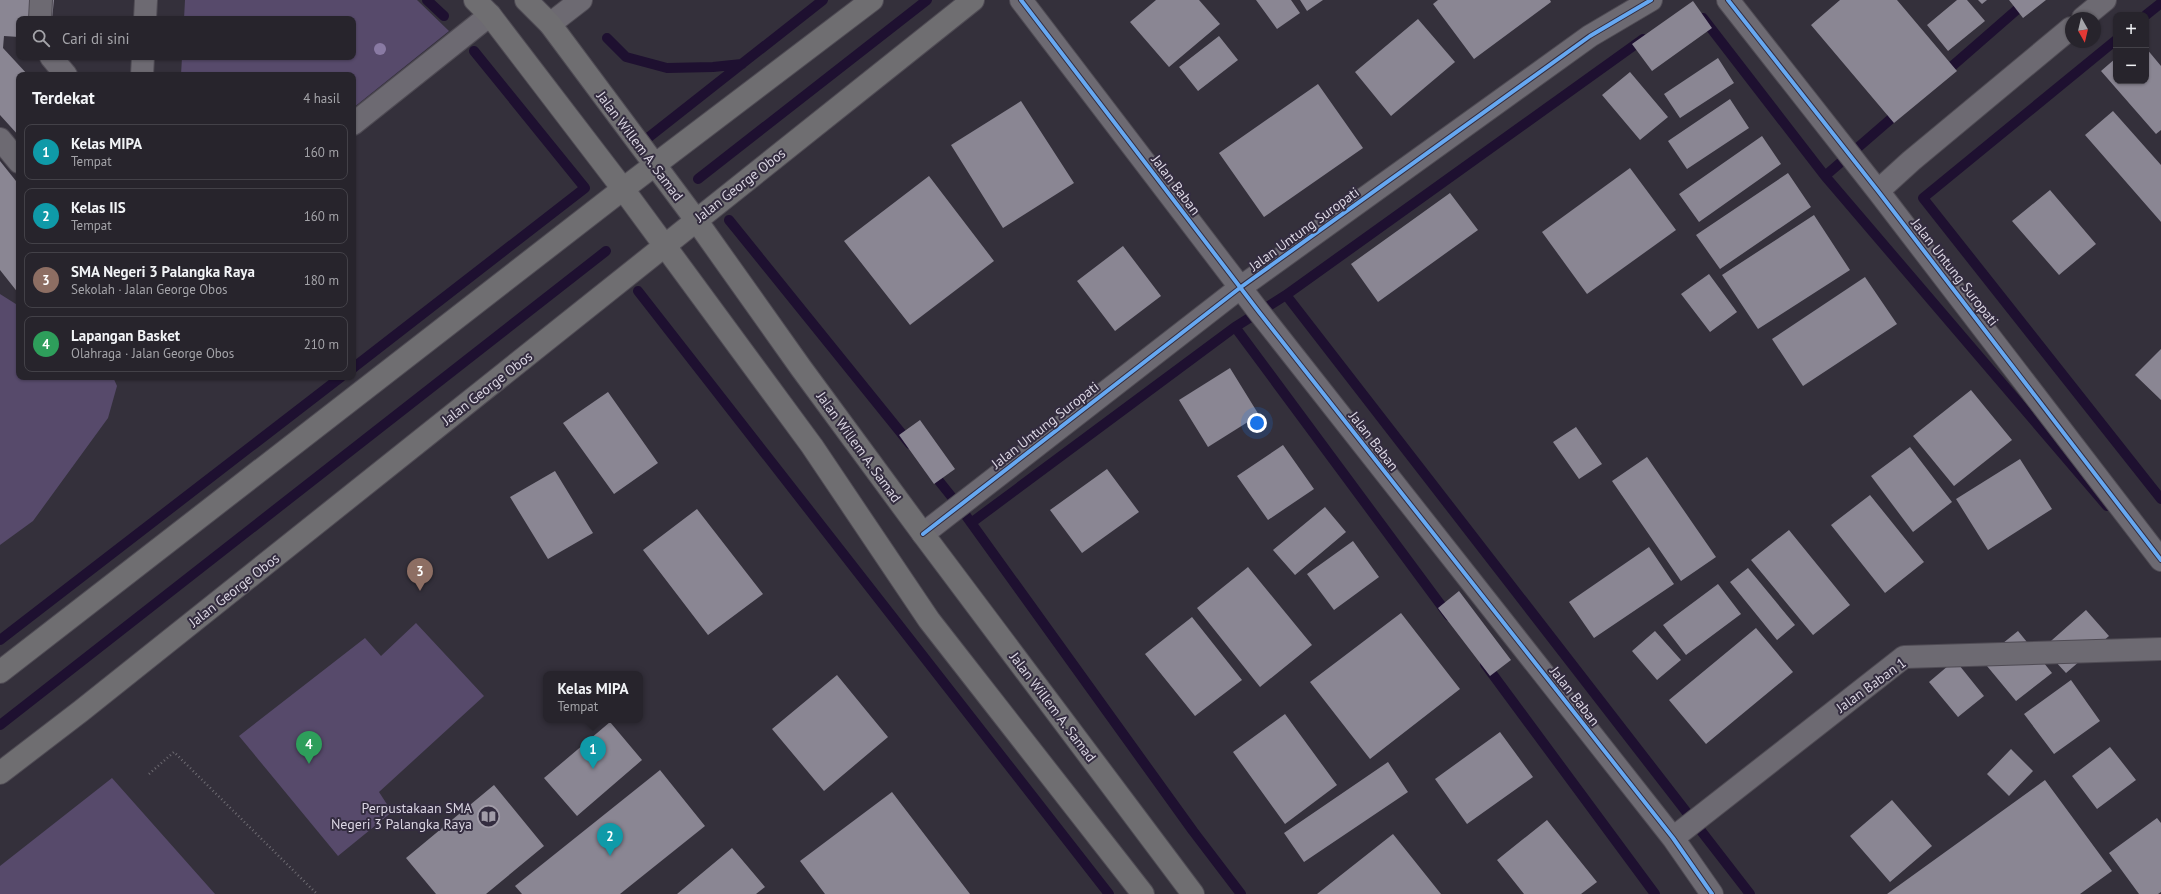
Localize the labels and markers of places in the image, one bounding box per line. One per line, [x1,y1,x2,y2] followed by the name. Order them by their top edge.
[407,558,433,591] pin: 3
[296,731,322,764] pin: 4
[580,736,606,769] pin: 1
[331,799,473,833] place label: Perpustakaan SMA Negeri 3 Palangka Raya
[475,803,501,829] library icon: Perpustakaan SMA Negeri 3 Palangka Raya
[597,823,623,856] pin: 2

